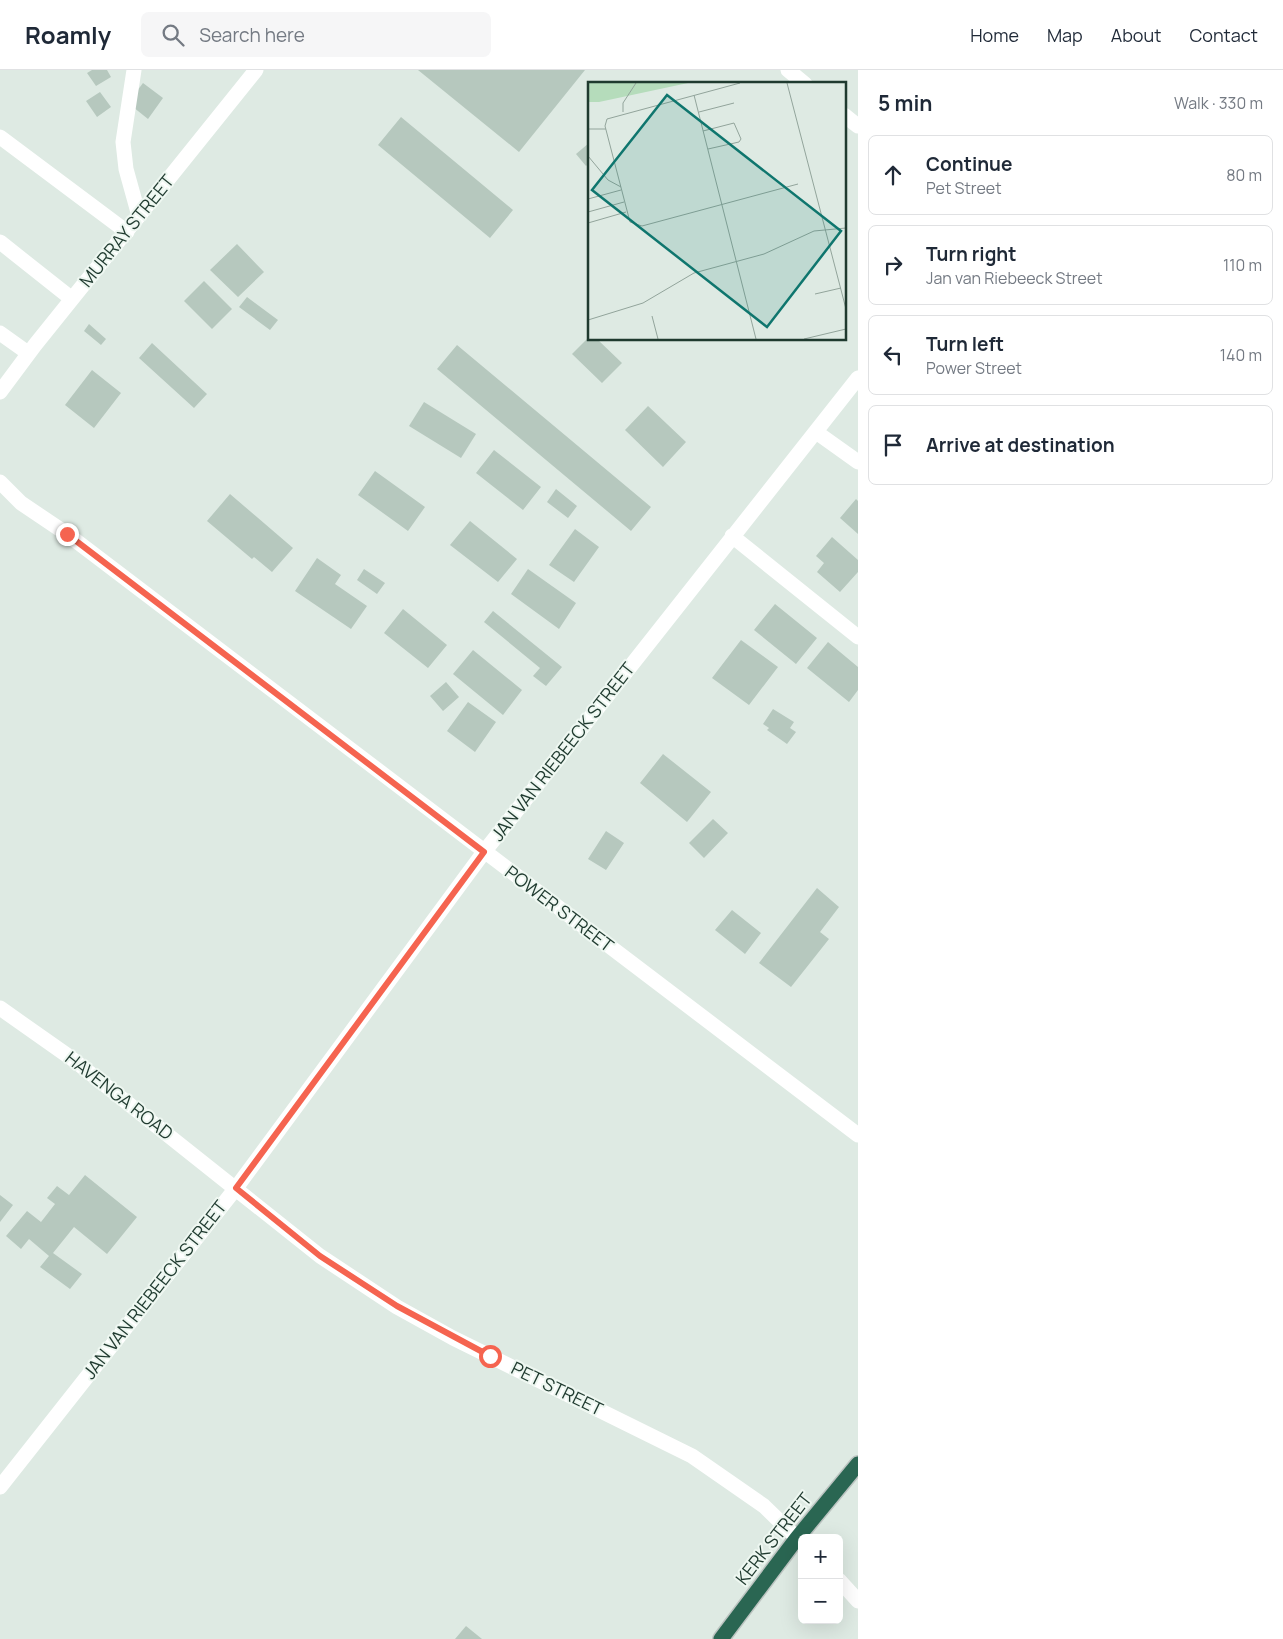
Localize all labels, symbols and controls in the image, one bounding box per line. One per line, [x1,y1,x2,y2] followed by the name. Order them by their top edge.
[141,12,491,57] search box
[25,18,111,51] text: Roamly
[159,21,187,49] icon: search
[199,22,305,48] text: Search here
[970,23,1019,47] text: Home
[1047,23,1083,47] text: Map
[1111,23,1161,47] text: About
[1189,23,1258,47] text: Contact
[588,82,846,340] inset map
[878,89,932,117] text: 5 min
[1174,92,1263,114] text: Walk · 330 m
[926,151,1012,177] text: Continue
[879,161,907,189] icon: ahead
[1226,164,1262,186] text: 80 m
[73,169,179,292] street label: MURRAY STREET
[926,177,1002,199] text: Pet Street
[926,241,1016,267] text: Turn right
[879,251,907,279] icon: right
[1223,254,1262,276] text: 110 m
[926,267,1103,289] text: Jan van Riebeeck Street
[926,331,1004,357] text: Turn left
[879,341,907,369] icon: left
[1220,344,1262,366] text: 140 m
[926,357,1022,379] text: Power Street
[879,431,907,459] icon: arrive
[926,432,1115,458] text: Arrive at destination
[56,523,79,546] route end
[485,657,640,846] street label: JAN VAN RIEBEECK STREET
[501,860,619,957] street label: POWER STREET
[61,1046,179,1145] street label: HAVENGA ROAD
[77,1195,232,1384] street label: JAN VAN RIEBEECK STREET
[479,1345,502,1368] route start
[508,1356,608,1421] street label: PET STREET
[730,1487,817,1589] street label: KERK STREET
[798,1534,843,1624] map controls
[798,1534,843,1579] button: +
[798,1579,843,1624] button: −

